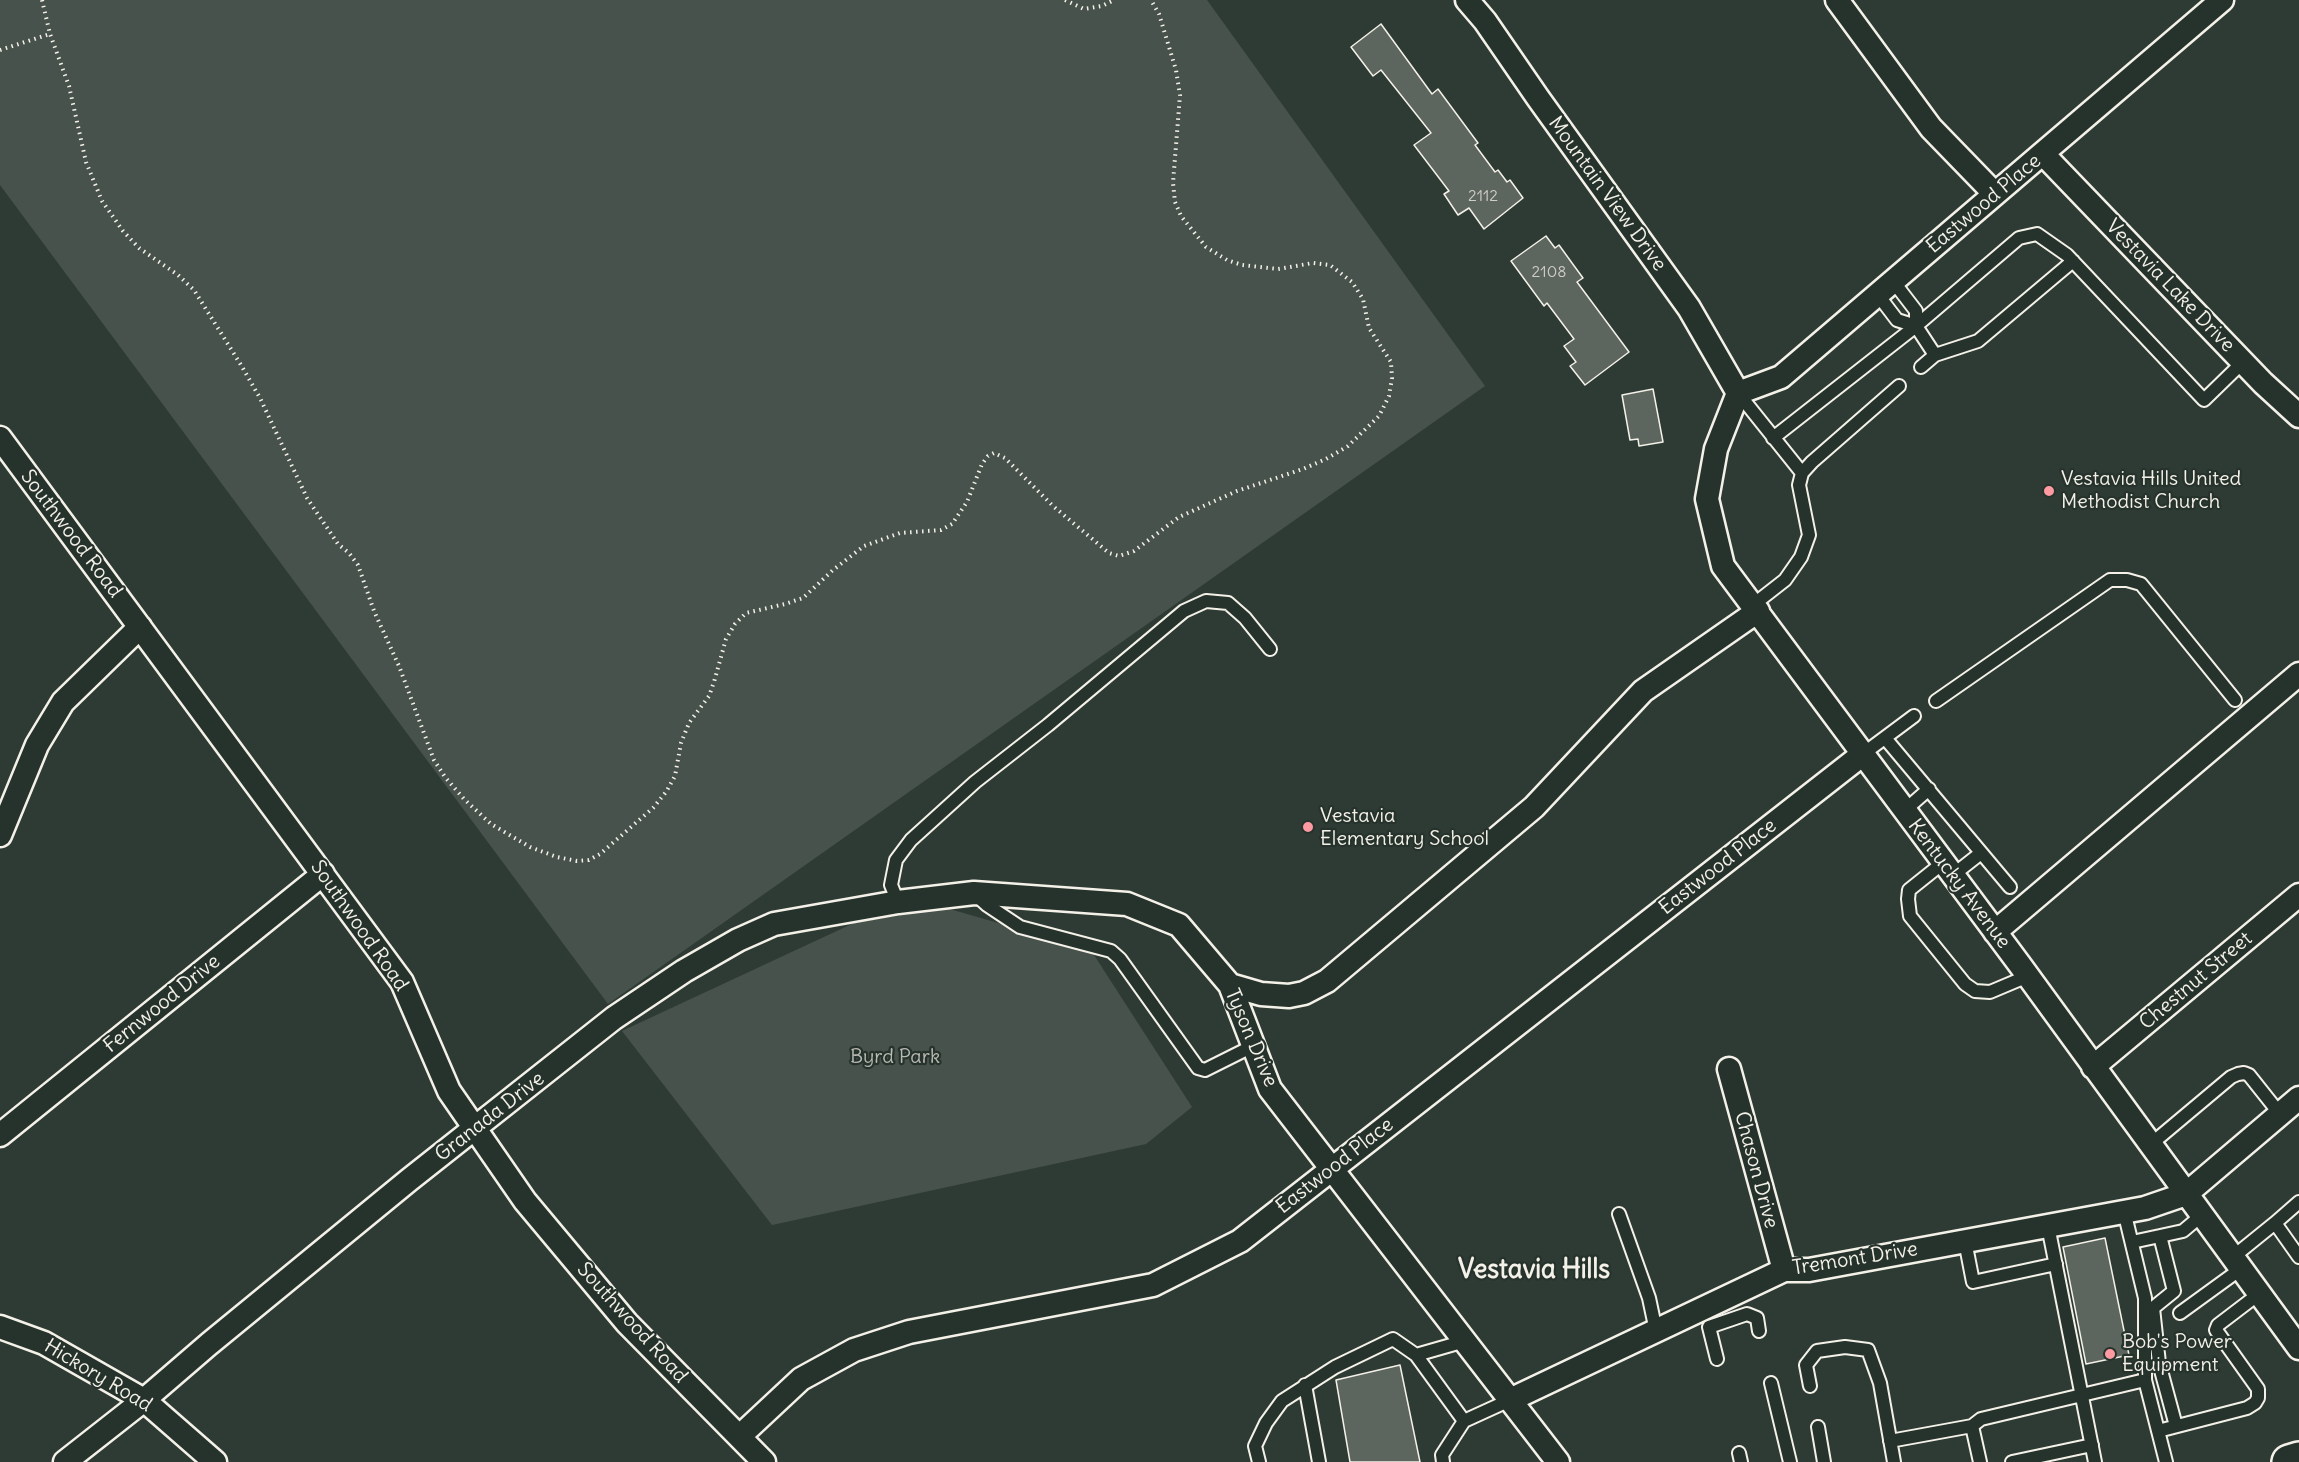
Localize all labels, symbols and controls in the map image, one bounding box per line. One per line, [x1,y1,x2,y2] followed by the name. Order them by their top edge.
[1543,112,1671,276] street label: Mountain View Drive
[1922,149,2046,259] street label: Eastwood Place
[1468,186,1498,206] house number: 2112
[2101,215,2239,357] street label: Vestavia Lake Drive
[1532,262,1566,282] house number: 2108
[15,465,127,603] street label: Southwood Road
[2061,467,2241,514] place label: Vestavia Hills United Methodist Church
[2042,484,2056,498] marker: Vestavia Hills United Methodist Church
[1320,804,1489,851] place label: Vestavia Elementary School
[1655,814,1781,920] street label: Eastwood Place
[1903,815,2015,953] street label: Kentucky Avenue
[1301,820,1315,834] marker: Vestavia Elementary School
[305,856,413,996] street label: Southwood Road
[2135,927,2257,1035] street label: Chestnut Street
[99,950,225,1058] street label: Fernwood Drive
[1220,985,1282,1091] street label: Tyson Drive
[850,1045,940,1069] park label: Byrd Park
[431,1067,549,1167] street label: Granada Drive
[1729,1109,1783,1231] street label: Chason Drive
[1272,1113,1398,1219] street label: Eastwood Place
[1791,1237,1919,1281] street label: Tremont Drive
[1458,1255,1610,1287] district label: Vestavia Hills
[572,1258,692,1388] street label: Southwood Road
[2122,1330,2232,1377] place label: Bob's Power Equipment
[40,1334,156,1418] street label: Hickory Road
[2103,1347,2117,1361] marker: Bob's Power Equipment

